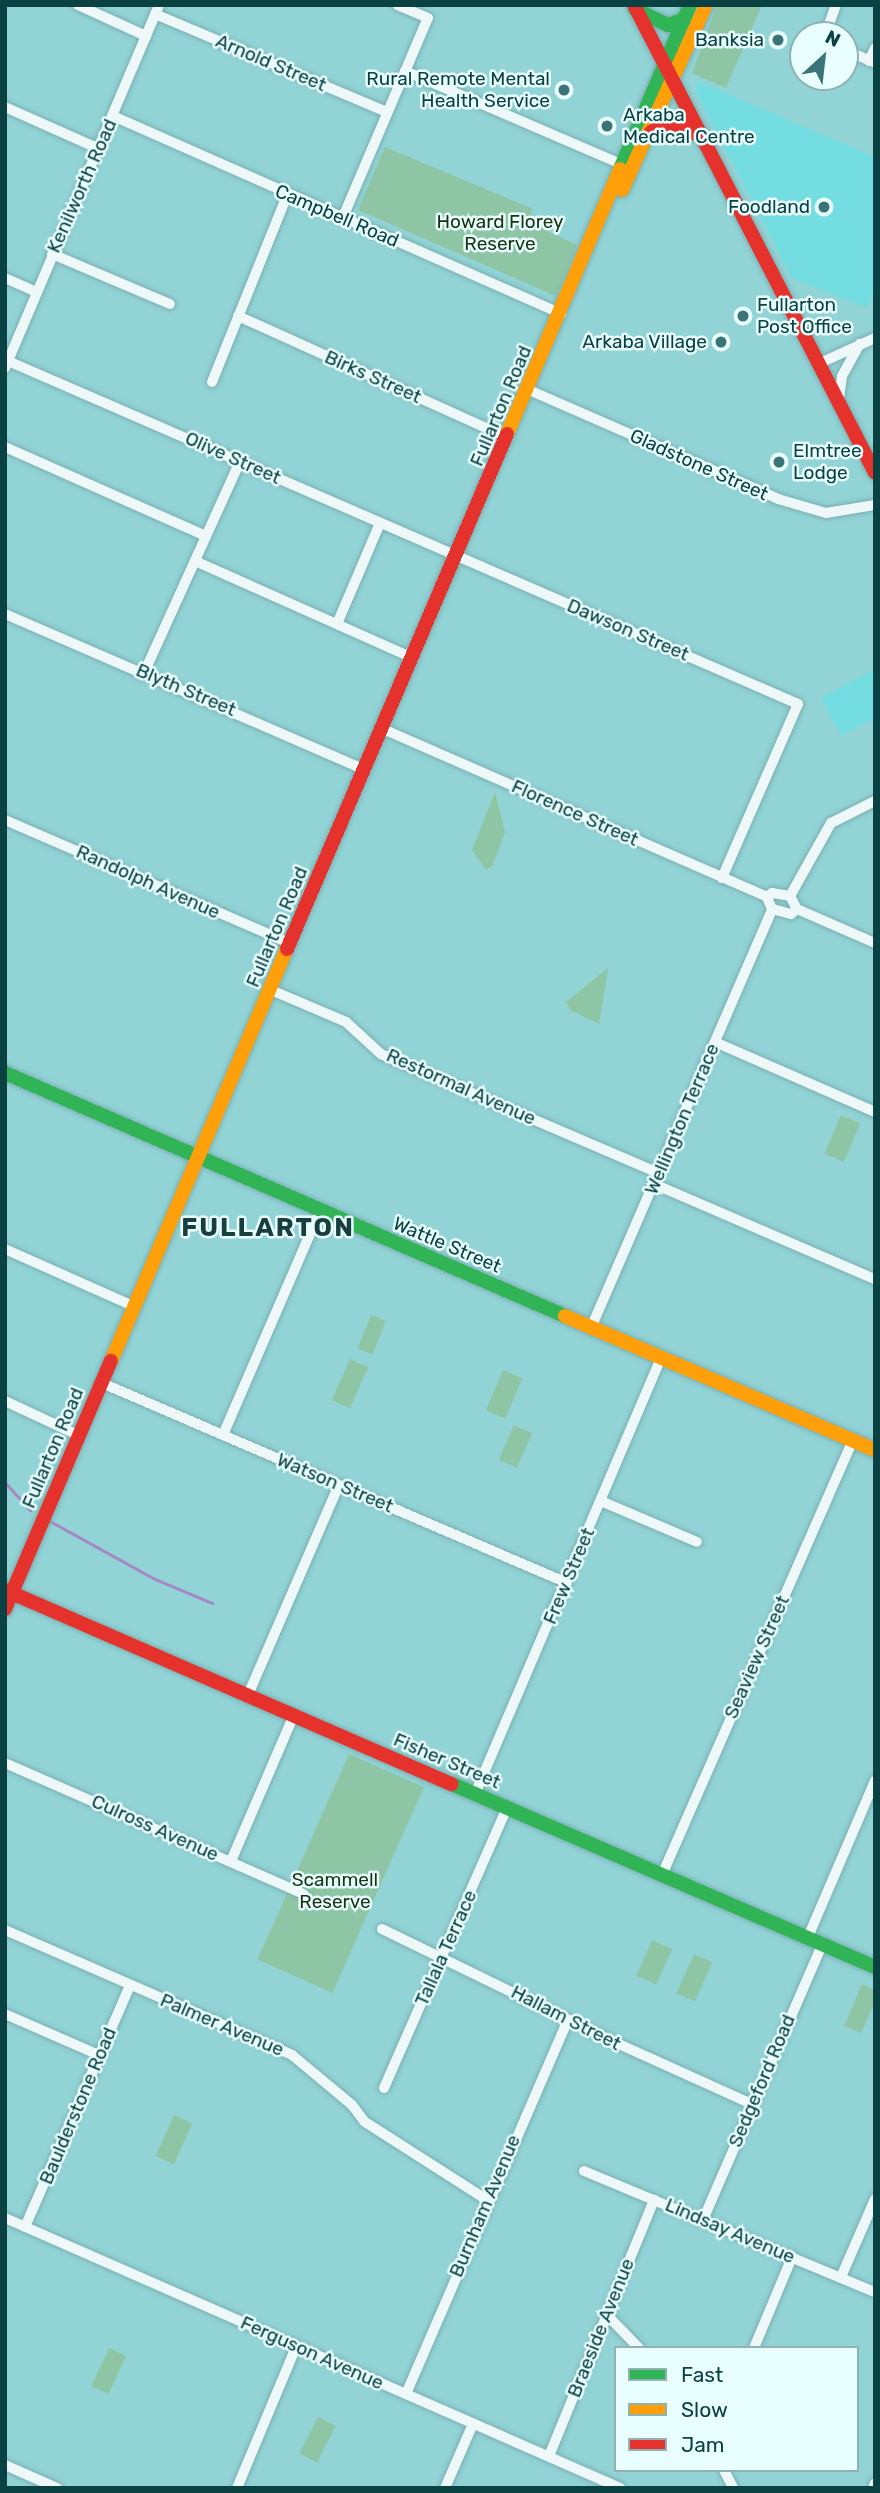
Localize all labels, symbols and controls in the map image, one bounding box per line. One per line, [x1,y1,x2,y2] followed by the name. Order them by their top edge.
[789,21,859,91] north arrow
[822,25,844,52] text: N
[212,29,330,97] street label: Arnold Street
[695,29,764,51] place label: Banksia
[770,32,786,48] marker: Banksia
[366,68,550,112] place label: Rural Remote Mental Health Service
[556,82,572,98] marker: Rural Remote Mental Health Service
[623,104,755,148] place label: Arkaba Medical Centre
[42,116,122,256] street label: Kenilworth Road
[597,116,617,136] marker: Arkaba Medical Centre
[272,180,402,252] street label: Campbell Road
[728,196,810,218] place label: Foodland
[816,199,832,215] marker: Foodland
[436,211,564,255] park label: Howard Florey Reserve
[757,294,852,338] place label: Fullarton Post Office
[735,308,751,324] marker: Fullarton Post Office
[582,331,707,353] place label: Arkaba Village
[713,334,729,350] marker: Arkaba Village
[465,342,537,470] street label: Fullarton Road
[321,346,425,408] street label: Birks Street
[626,424,772,506] street label: Gladstone Street
[182,427,284,489] street label: Olive Street
[793,440,862,484] place label: Elmtree Lodge
[771,454,787,470] marker: Elmtree Lodge
[564,594,692,666] street label: Dawson Street
[133,659,239,721] street label: Blyth Street
[508,775,642,851] street label: Florence Street
[72,840,224,924] street label: Randolph Avenue
[241,863,313,991] street label: Fullarton Road
[640,1040,724,1198] street label: Wellington Terrace
[383,1044,539,1130] street label: Restormal Avenue
[182,1212,354,1244] district label: FULLARTON
[390,1212,504,1278] street label: Wattle Street
[17,1384,89,1512] street label: Fullarton Road
[273,1448,397,1518] street label: Watson Street
[538,1524,600,1628] street label: Frew Street
[720,1592,794,1722] street label: Seaview Street
[390,1728,504,1794] street label: Fisher Street
[88,1790,222,1866] street label: Culross Avenue
[292,1869,378,1913] park label: Scammell Reserve
[410,1886,482,2010] street label: Tallala Terrace
[507,1981,625,2055] street label: Hallam Street
[156,1989,288,2061] street label: Palmer Avenue
[724,2011,800,2151] street label: Sedgeford Road
[35,2024,121,2188] street label: Baulderstone Road
[445,2131,525,2281] street label: Burnham Avenue
[661,2193,799,2269] street label: Lindsay Avenue
[563,2255,639,2401] street label: Braeside Avenue
[237,2311,387,2395] street label: Ferguson Avenue
[614,2346,859,2472] legend
[681,2362,723,2387] text: Fast
[681,2397,728,2422] text: Slow
[681,2432,725,2457] text: Jam

